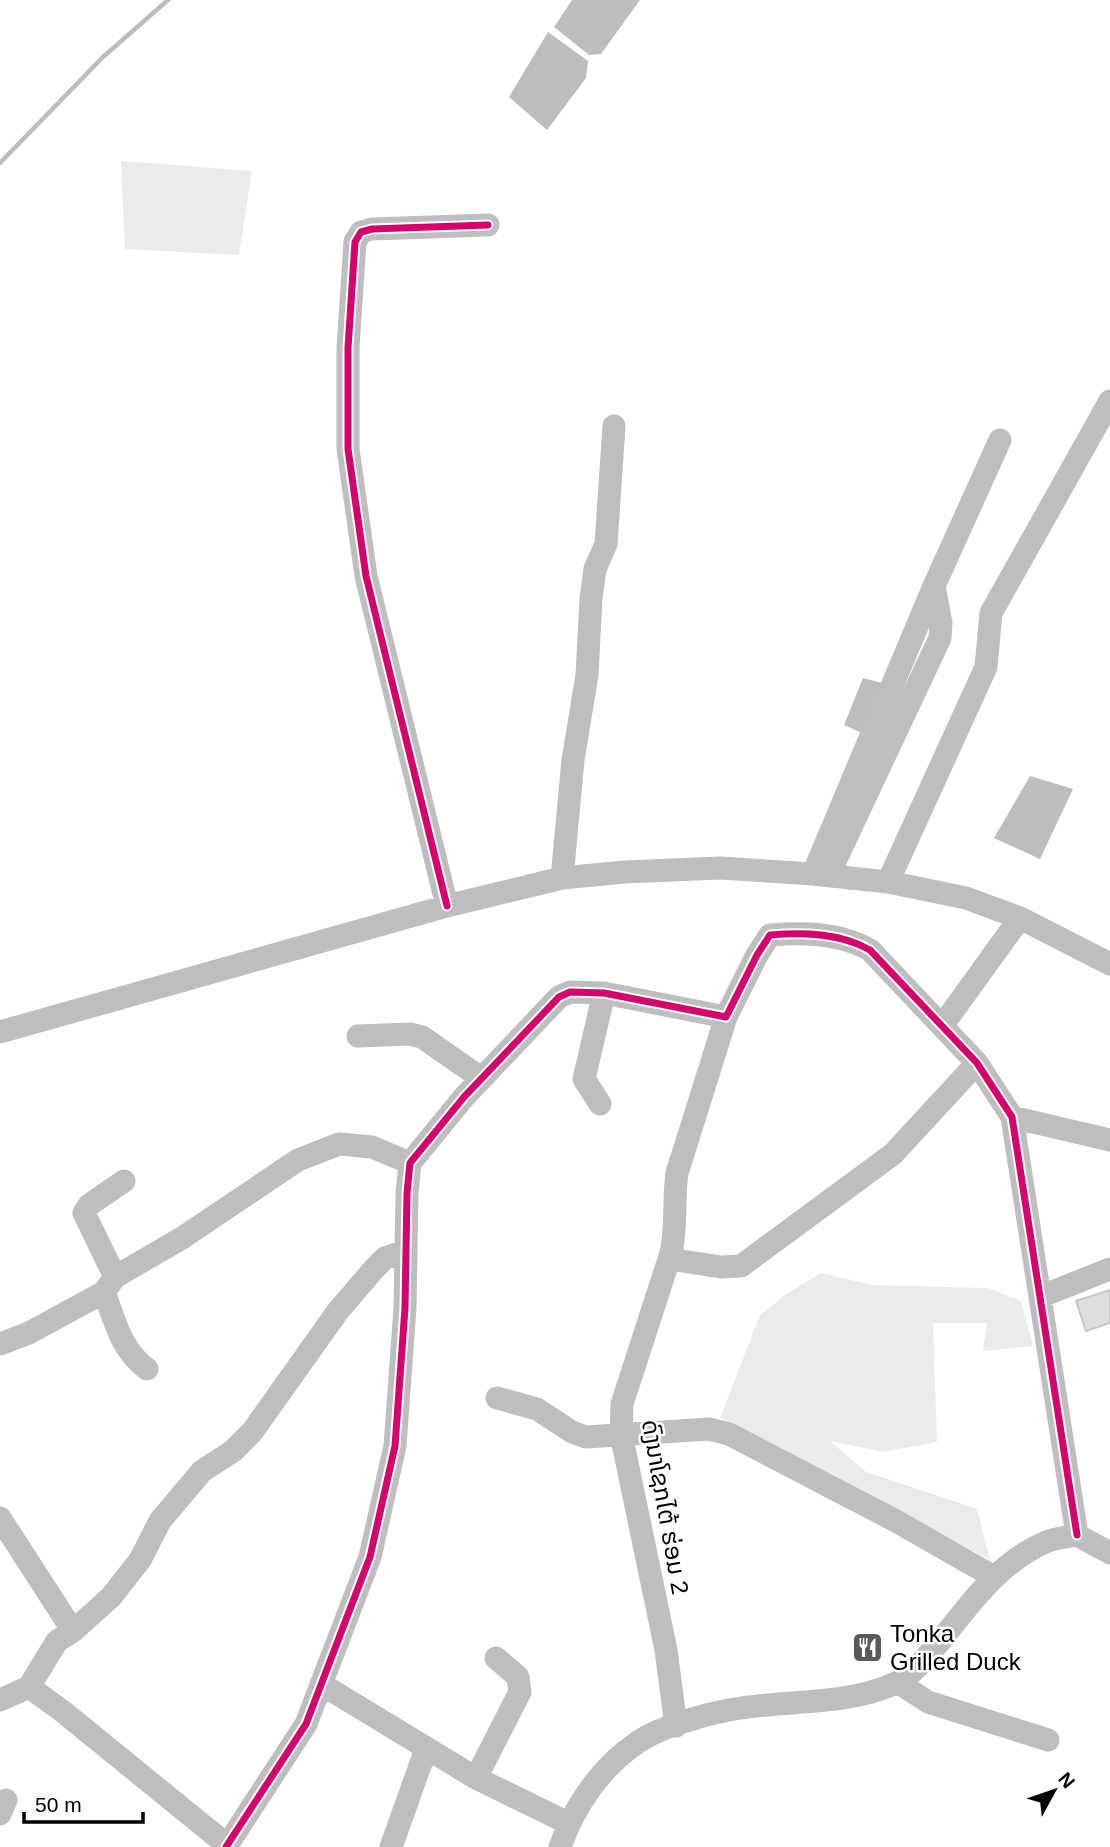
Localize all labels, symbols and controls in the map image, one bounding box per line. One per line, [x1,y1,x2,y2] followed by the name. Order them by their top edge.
[637,1417,694,1597] street label: ດົງນາໂຊກໄຕ້ ຮ່ອມ 2
[890,1620,1022,1675] place label: Tonka Grilled Duck
[850,1631,884,1665] restaurant icon: Tonka Grilled Duck
[1019,1756,1089,1826] north arrow
[1054,1768,1079,1792] text: N
[24,1780,144,1824] scale bar
[35,1793,82,1816] text: 50 m

